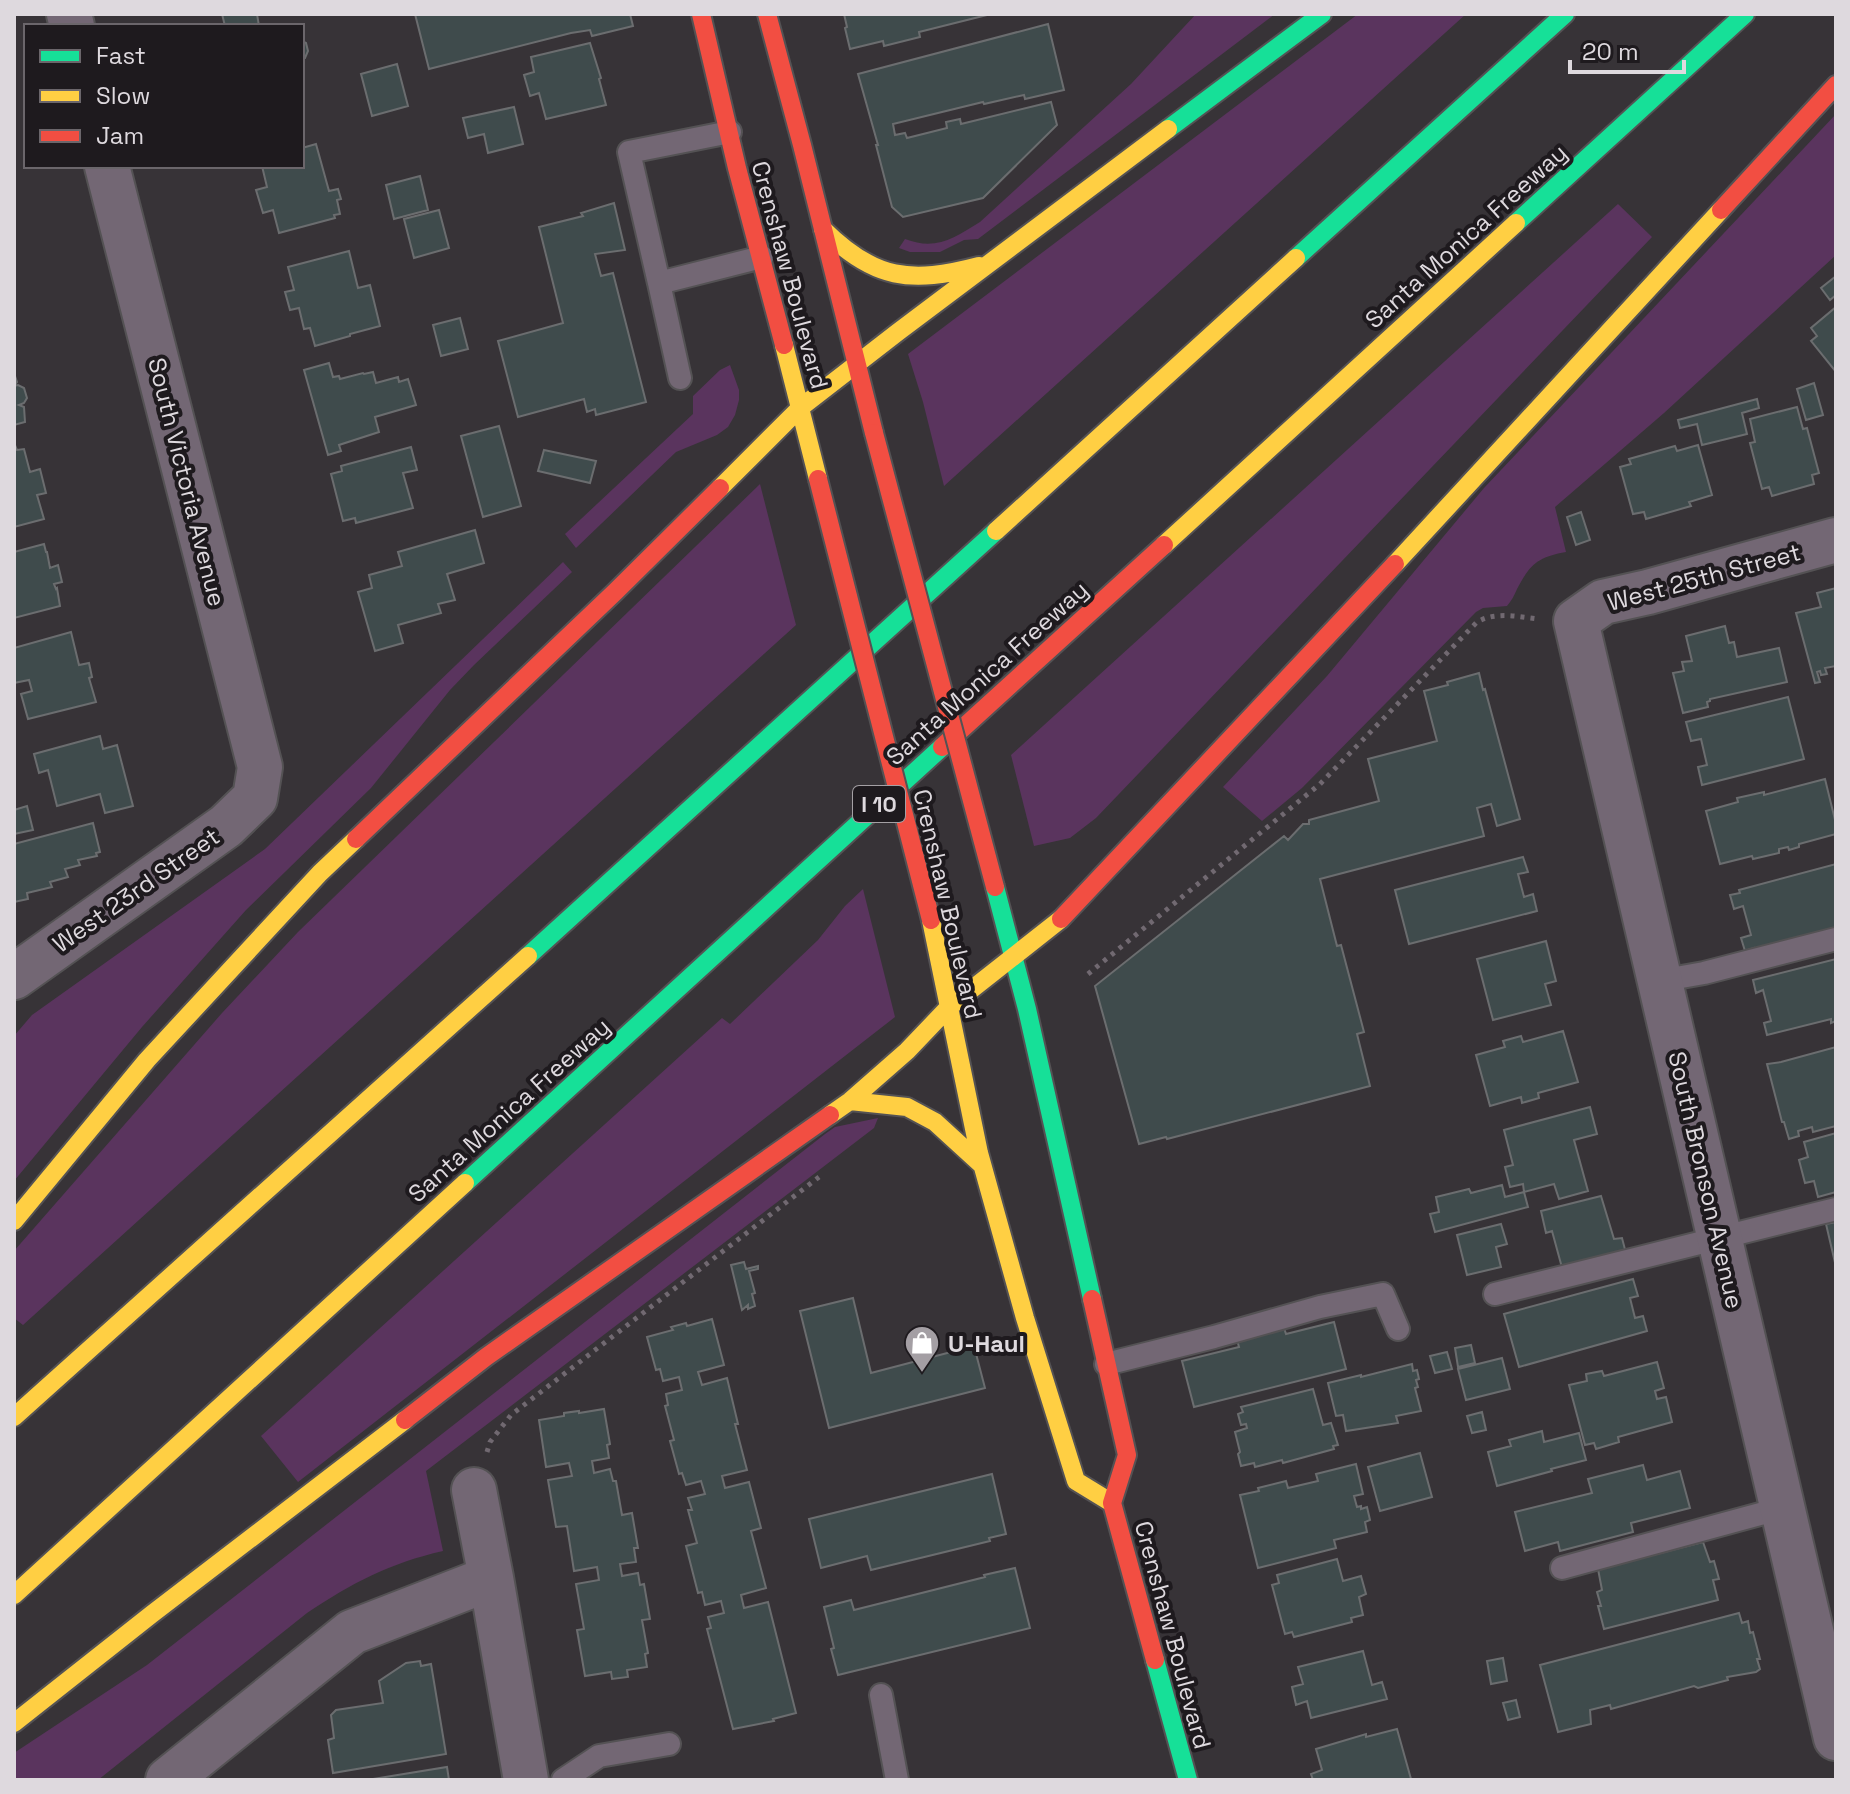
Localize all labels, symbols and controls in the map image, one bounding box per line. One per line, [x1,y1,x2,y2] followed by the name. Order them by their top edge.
[24,24,304,168] legend
[1570,24,1684,74] scale bar
[1582,36,1639,67] text: 20 m
[96,40,146,71] text: Fast
[96,80,150,111] text: Slow
[96,120,144,151] text: Jam
[1359,137,1573,335] street label: Santa Monica Freeway
[745,158,835,392] street label: Crenshaw Boulevard
[141,354,233,610] street label: South Victoria Avenue
[1604,536,1804,618] street label: West 25th Street
[880,574,1094,772] street label: Santa Monica Freeway
[853,786,905,822] road number: I 10
[907,786,989,1022] street label: Crenshaw Boulevard
[46,821,226,959] street label: West 23rd Street
[402,1011,616,1209] street label: Santa Monica Freeway
[1661,1048,1751,1312] street label: South Bronson Avenue
[903,1324,941,1374] shop icon: U-Haul
[948,1328,1025,1359] place label: U-Haul
[1128,1518,1218,1752] street label: Crenshaw Boulevard

